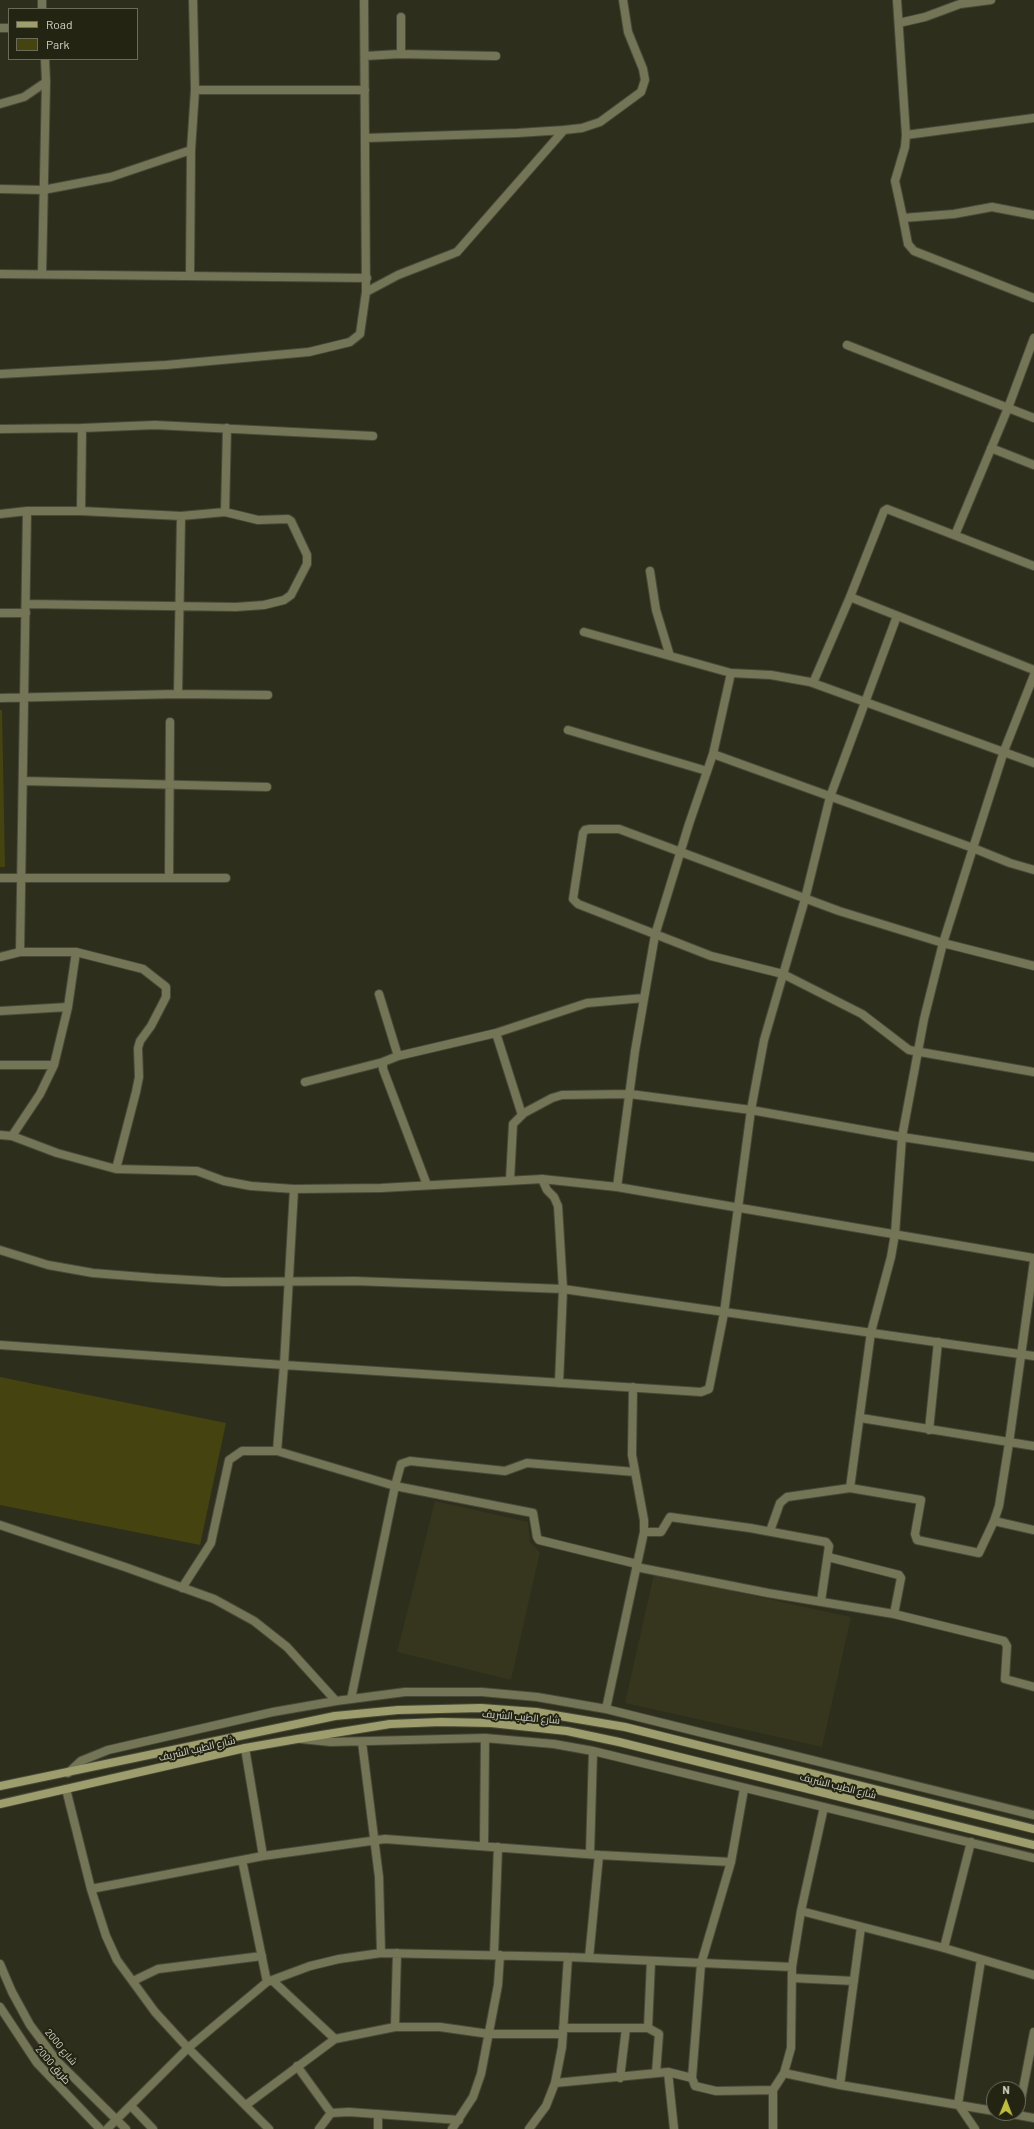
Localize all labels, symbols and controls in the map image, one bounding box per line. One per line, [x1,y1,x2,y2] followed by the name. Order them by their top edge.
[8,8,138,60] legend
[46,17,73,31] text: Road
[46,37,70,51] text: Park
[481,1708,561,1726] street label: شارع الطيب الشريف
[158,1734,236,1764] street label: شارع الطيب الشريف
[799,1771,877,1801] street label: شارع الطيب الشريف
[42,2026,80,2068] street label: شارع 2000
[33,2043,73,2087] street label: طريق 2000
[986,2081,1026,2121] north arrow
[1002,2083,1010,2096] text: N

